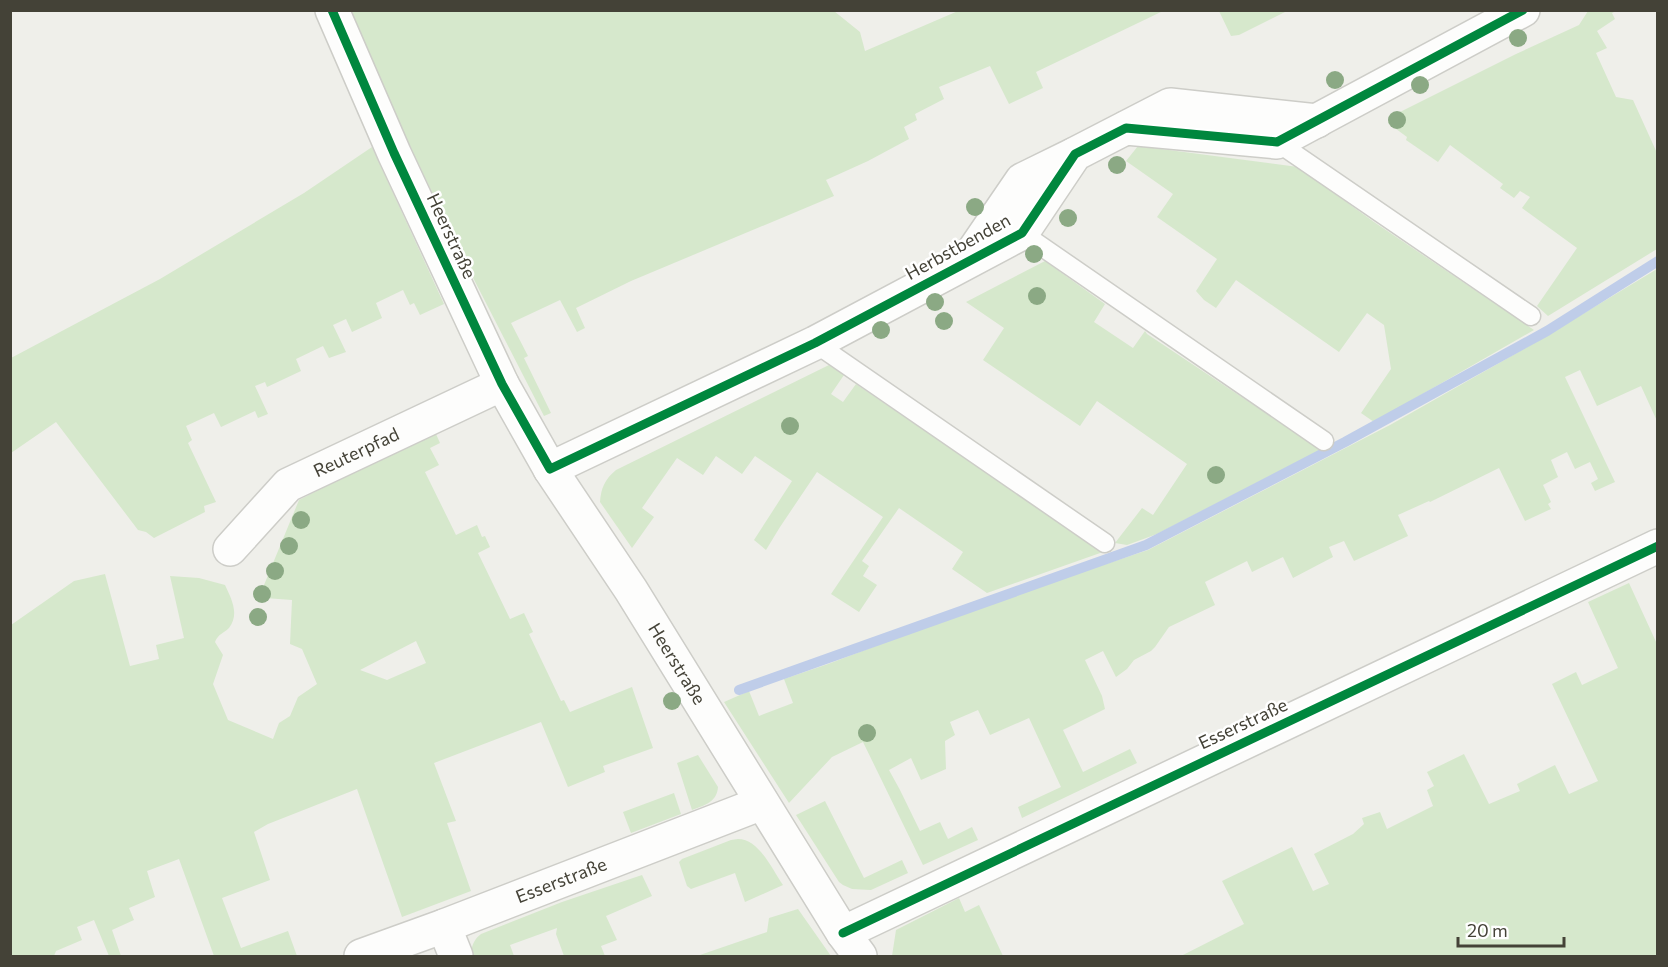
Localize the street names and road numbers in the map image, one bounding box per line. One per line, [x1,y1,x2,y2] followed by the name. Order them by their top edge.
[423,189,481,282] street label: Heerstraße
[901,208,1014,284] street label: Herbstbenden
[310,422,402,481] street label: Reuterpfad
[644,619,711,708] street label: Heerstraße
[1195,693,1291,753] street label: Esserstraße
[512,852,610,907] street label: Esserstraße

